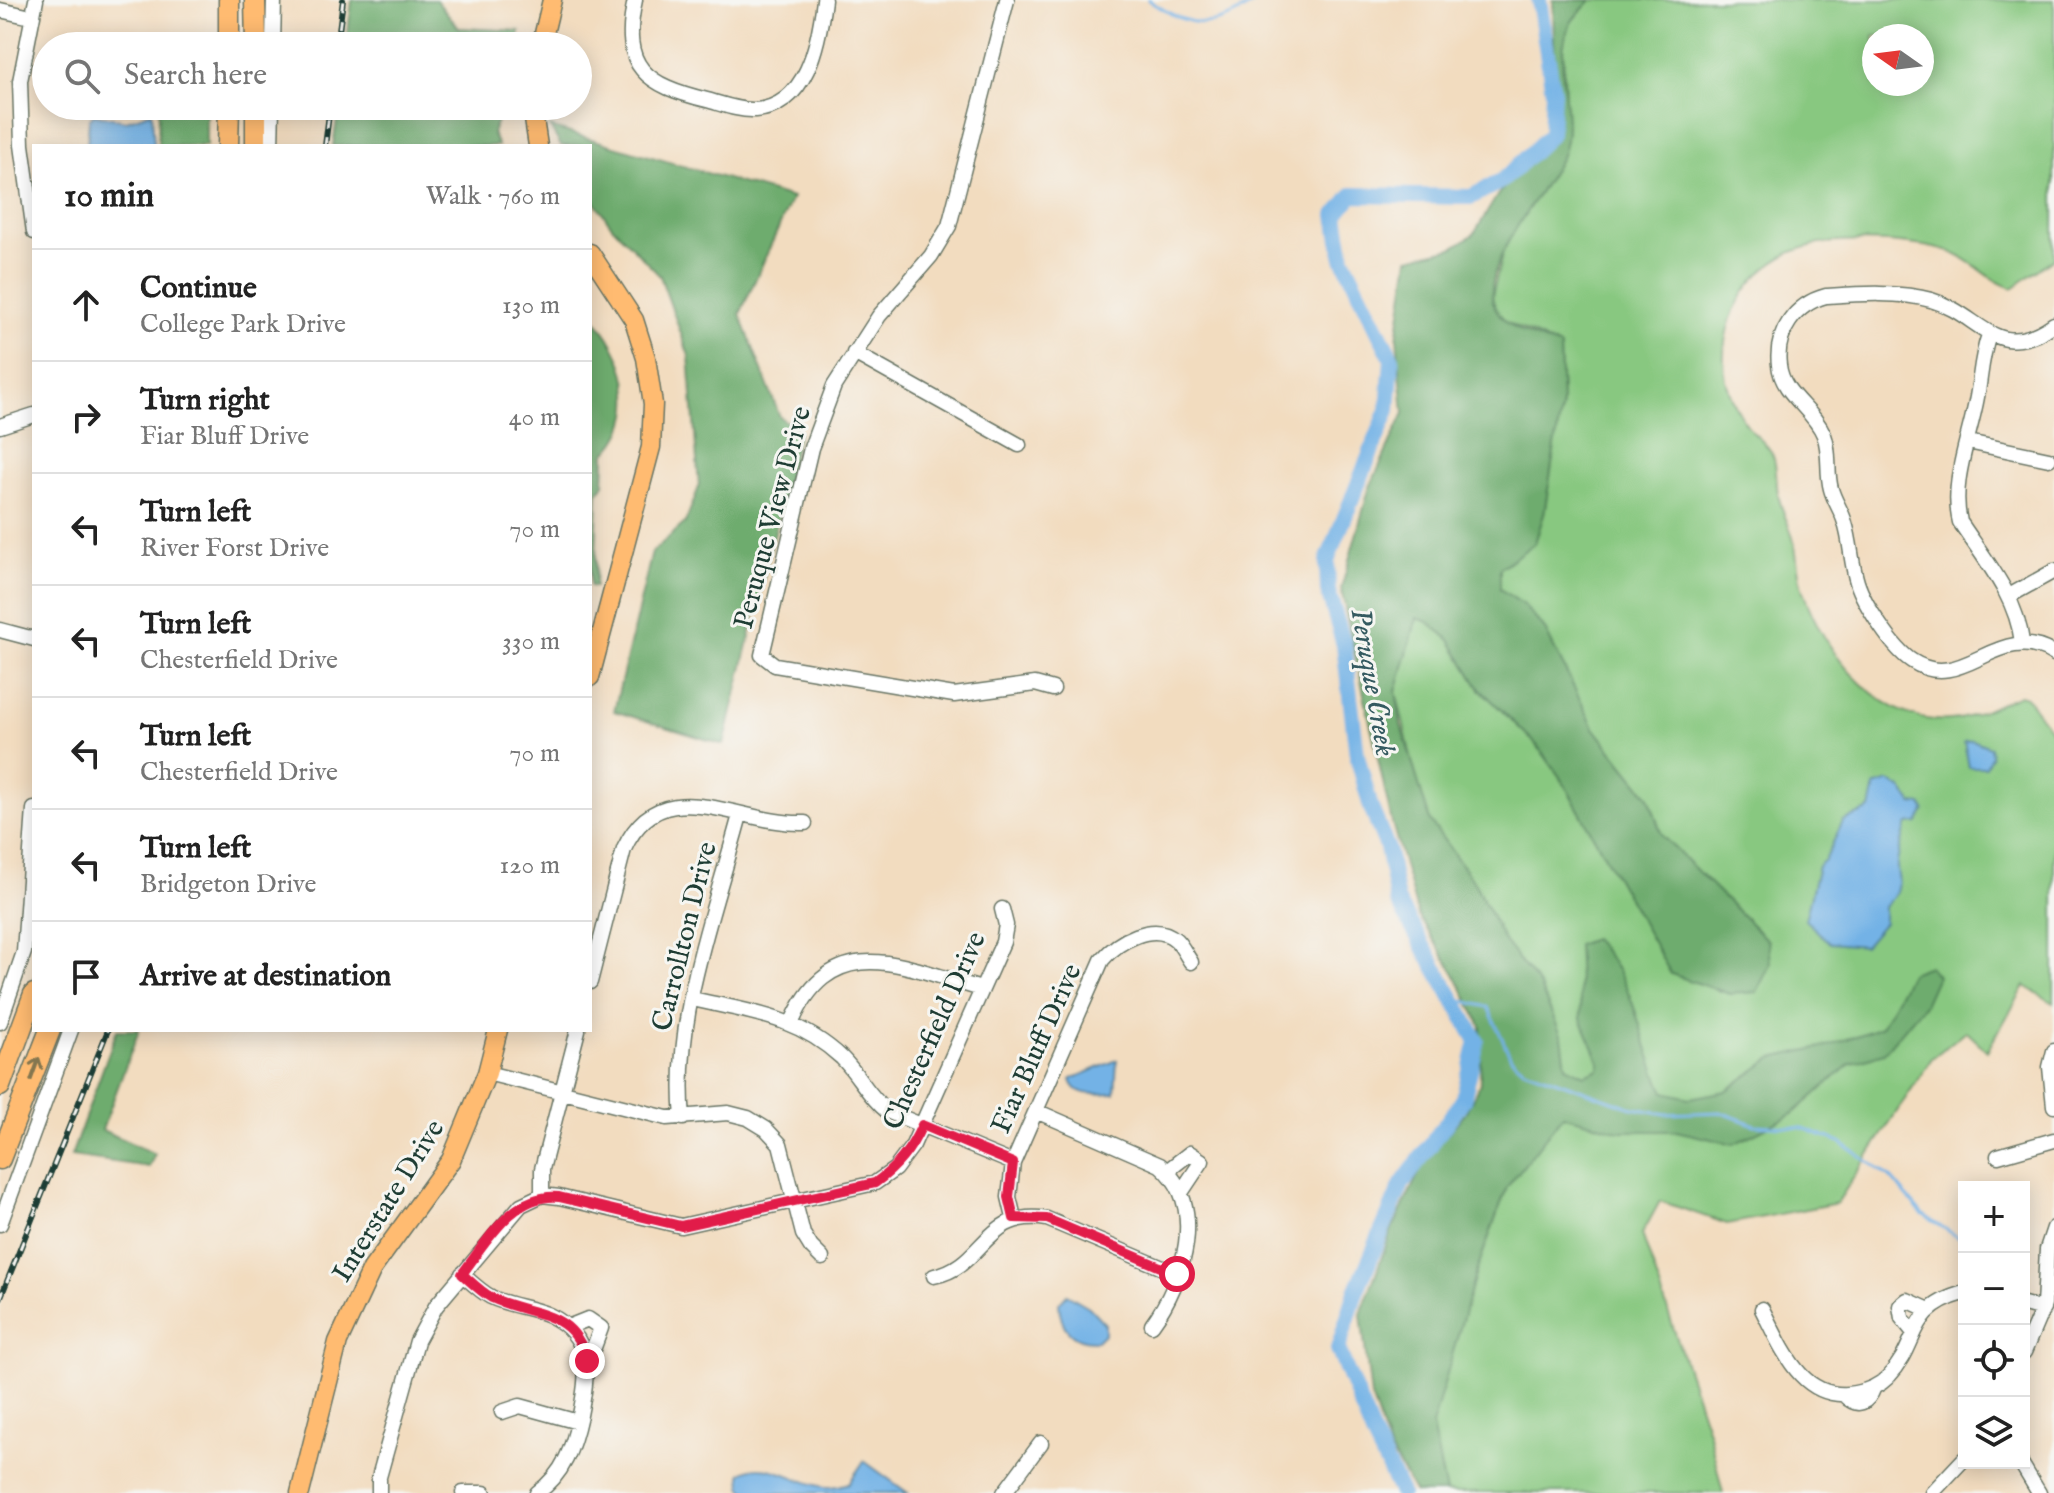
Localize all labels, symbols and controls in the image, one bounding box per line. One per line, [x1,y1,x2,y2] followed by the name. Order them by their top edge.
[1862,24,1934,96] north arrow
[32,32,592,120] search box
[60,54,104,98] icon: search
[124,57,267,95] text: Search here
[64,175,154,218] text: 10 min
[426,180,560,213] text: Walk · 760 m
[140,270,257,308] text: Continue
[64,283,108,327] icon: ahead
[502,289,560,322] text: 130 m
[140,308,346,341] text: College Park Drive
[140,382,270,420] text: Turn right
[64,395,108,439] icon: right
[509,401,560,434] text: 40 m
[727,402,820,633] street label: Peruque View Drive
[140,420,309,453] text: Fiar Bluff Drive
[140,494,251,532] text: Turn left
[64,507,108,551] icon: left
[509,513,560,546] text: 70 m
[140,532,329,565] text: River Forst Drive
[1340,605,1404,759] water label: Peruque Creek
[140,606,251,644] text: Turn left
[64,619,108,663] icon: left
[502,625,560,658] text: 330 m
[140,644,338,677] text: Chesterfield Drive
[140,718,251,756] text: Turn left
[64,731,108,775] icon: left
[509,737,560,770] text: 70 m
[140,756,338,789] text: Chesterfield Drive
[140,830,251,868] text: Turn left
[645,838,726,1035] street label: Carrollton Drive
[64,843,108,887] icon: left
[500,849,560,882] text: 120 m
[140,868,316,901] text: Bridgeton Drive
[876,926,995,1136] street label: Chesterfield Drive
[64,955,108,999] icon: arrive
[140,958,391,996] text: Arrive at destination
[984,958,1090,1139] street label: Fiar Bluff Drive
[29,1057,44,1082] one-way arrow
[325,1113,453,1289] street label: Interstate Drive
[1958,1181,2030,1469] map controls
[1958,1181,2030,1253] button: +
[1958,1253,2030,1325] button: −
[1159,1256,1195,1292] route start
[1958,1325,2030,1397] button: locate
[569,1343,605,1379] route end
[1958,1397,2030,1469] button: layers

